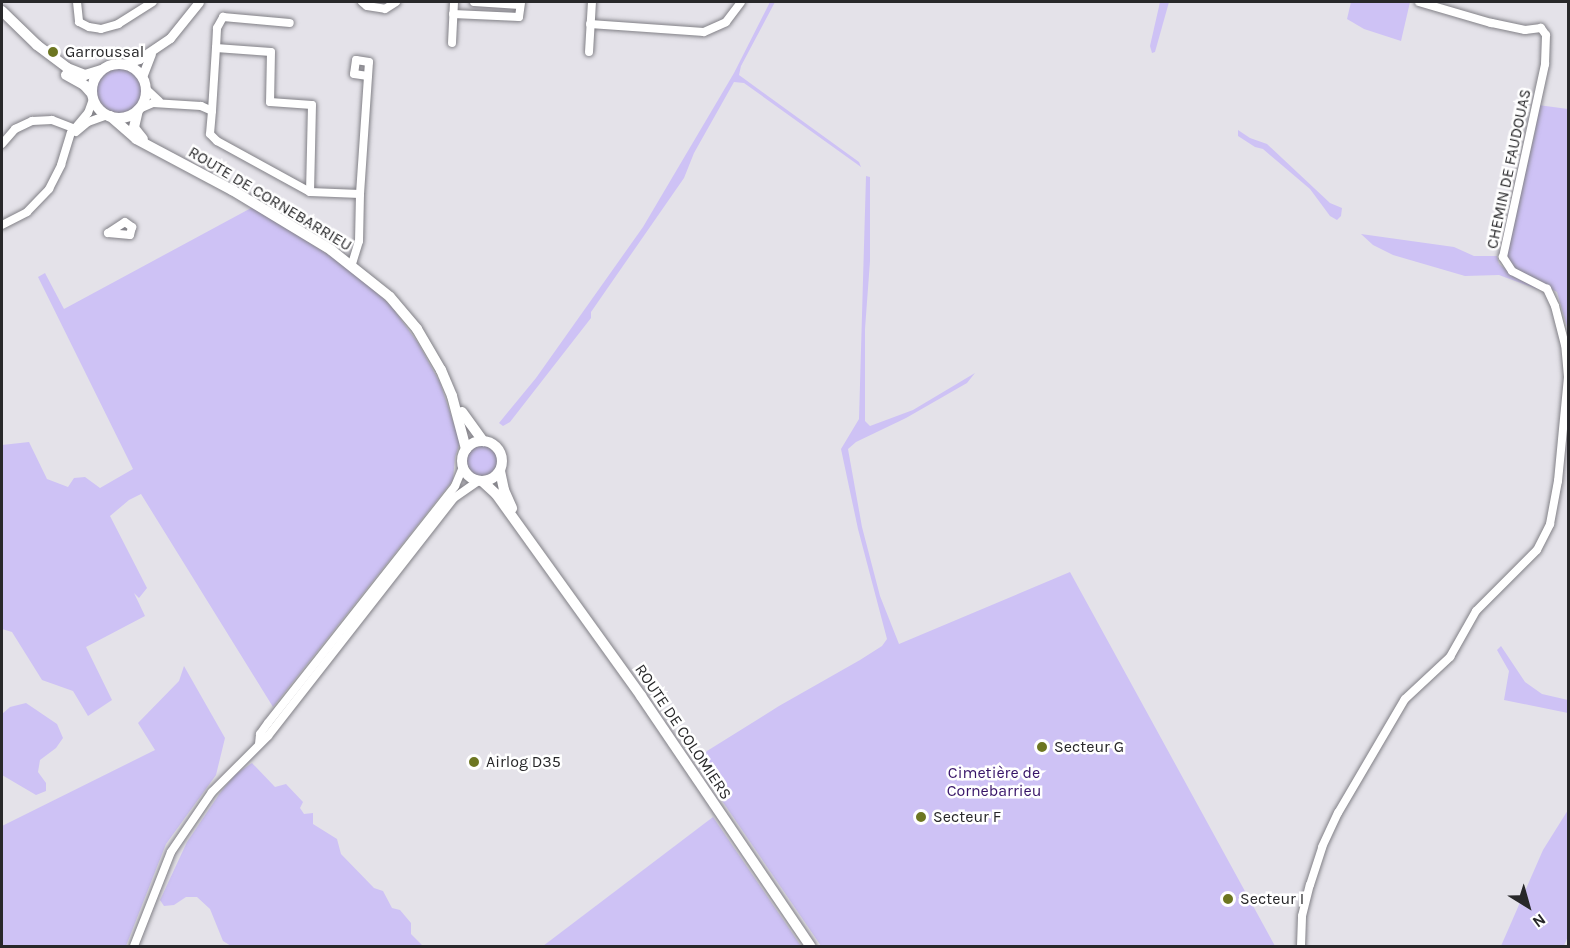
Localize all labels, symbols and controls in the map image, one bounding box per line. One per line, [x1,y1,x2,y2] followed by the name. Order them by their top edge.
[65,42,144,62] place label: Garroussal
[46,45,60,59] marker: Garroussal
[1483,87,1535,251] street label: CHEMIN DE FAUDOUAS
[185,143,355,255] street label: ROUTE DE CORNEBARRIEU
[631,661,735,803] street label: ROUTE DE COLOMIERS
[1054,737,1124,757] place label: Secteur G
[1035,740,1049,754] marker: Secteur G
[486,752,561,772] place label: Airlog D35
[467,755,481,769] marker: Airlog D35
[947,763,1041,801] park label: Cimetière de Cornebarrieu
[933,807,1001,827] place label: Secteur F
[914,810,928,824] marker: Secteur F
[1498,876,1558,936] north arrow
[1240,889,1304,909] place label: Secteur I
[1221,892,1235,906] marker: Secteur I
[1529,910,1549,932] text: N

